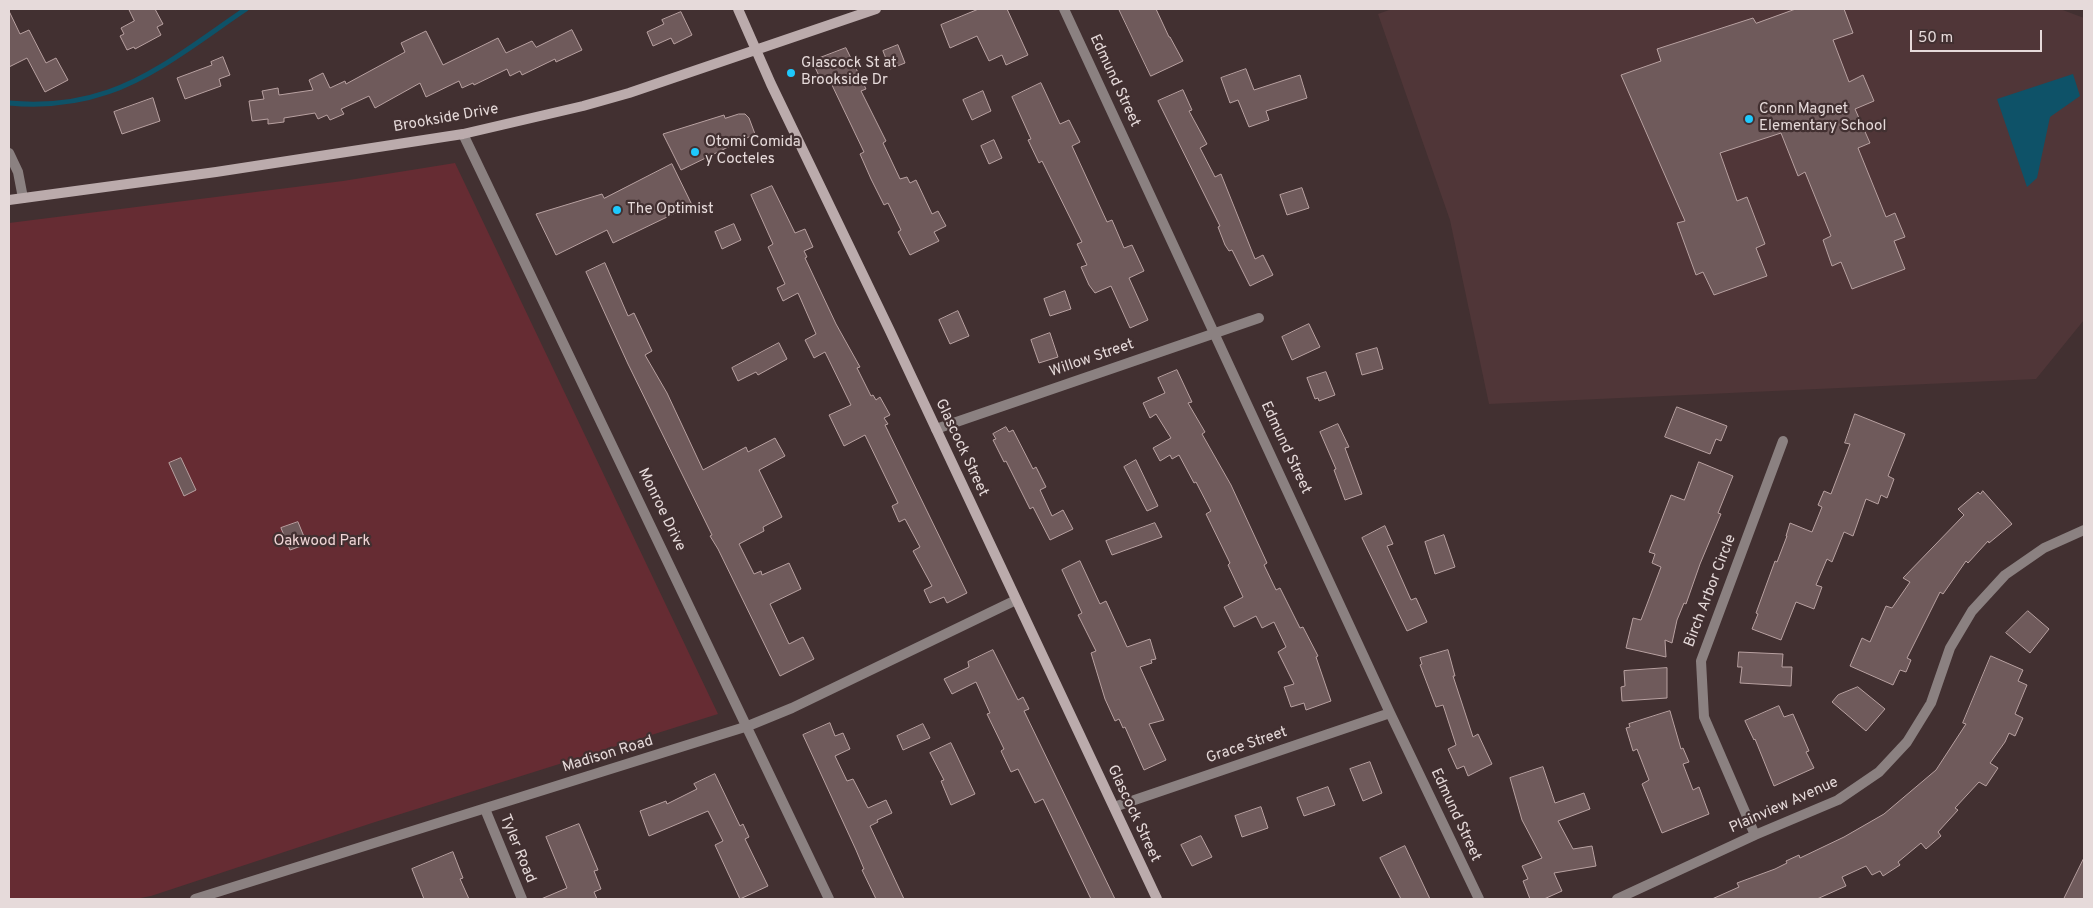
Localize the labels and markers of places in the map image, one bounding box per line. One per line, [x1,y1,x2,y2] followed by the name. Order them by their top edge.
[801,55,897,90] place label: Glascock St at Brookside Dr
[785,67,797,79] marker: Glascock St at Brookside Dr
[1759,101,1886,136] place label: Conn Magnet Elementary School
[1743,113,1755,125] marker: Conn Magnet Elementary School
[705,134,801,169] place label: Otomi Comida y Cocteles
[689,146,701,158] marker: Otomi Comida y Cocteles
[627,201,714,219] place label: The Optimist
[611,204,623,216] marker: The Optimist

